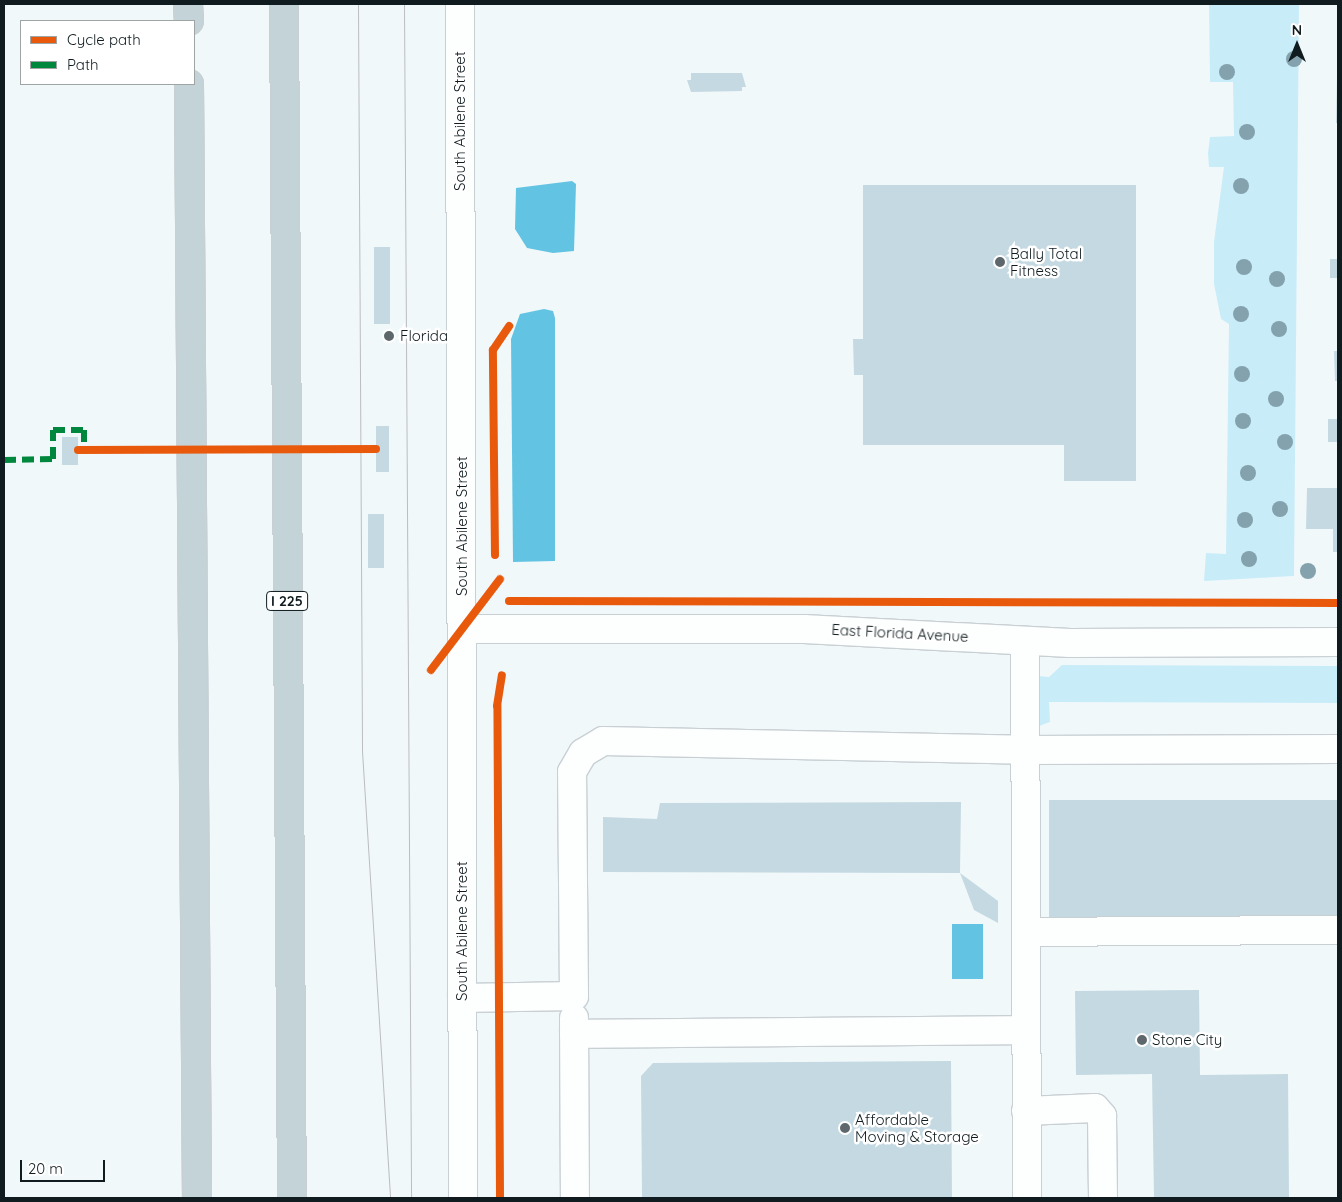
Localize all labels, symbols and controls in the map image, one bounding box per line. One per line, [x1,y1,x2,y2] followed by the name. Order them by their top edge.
[20,20,195,85] legend
[1272,20,1322,70] north arrow
[1292,21,1302,39] text: N
[67,30,141,49] text: Cycle path
[451,51,469,191] street label: South Abilene Street
[67,55,99,74] text: Path
[1010,244,1082,279] place label: Bally Total Fitness
[994,256,1006,268] marker: Bally Total Fitness
[400,327,448,345] place label: Florida
[382,329,396,343] marker: Florida
[453,456,471,596] street label: South Abilene Street
[266,590,308,612] road number: I 225
[831,620,969,646] street label: East Florida Avenue
[453,861,471,1001] street label: South Abilene Street
[1152,1031,1222,1049] place label: Stone City
[1136,1034,1148,1046] marker: Stone City
[855,1110,979,1145] place label: Affordable Moving & Storage
[839,1122,851,1134] marker: Affordable Moving & Storage
[22,1150,108,1182] scale bar
[28,1159,63,1178] text: 20 m

